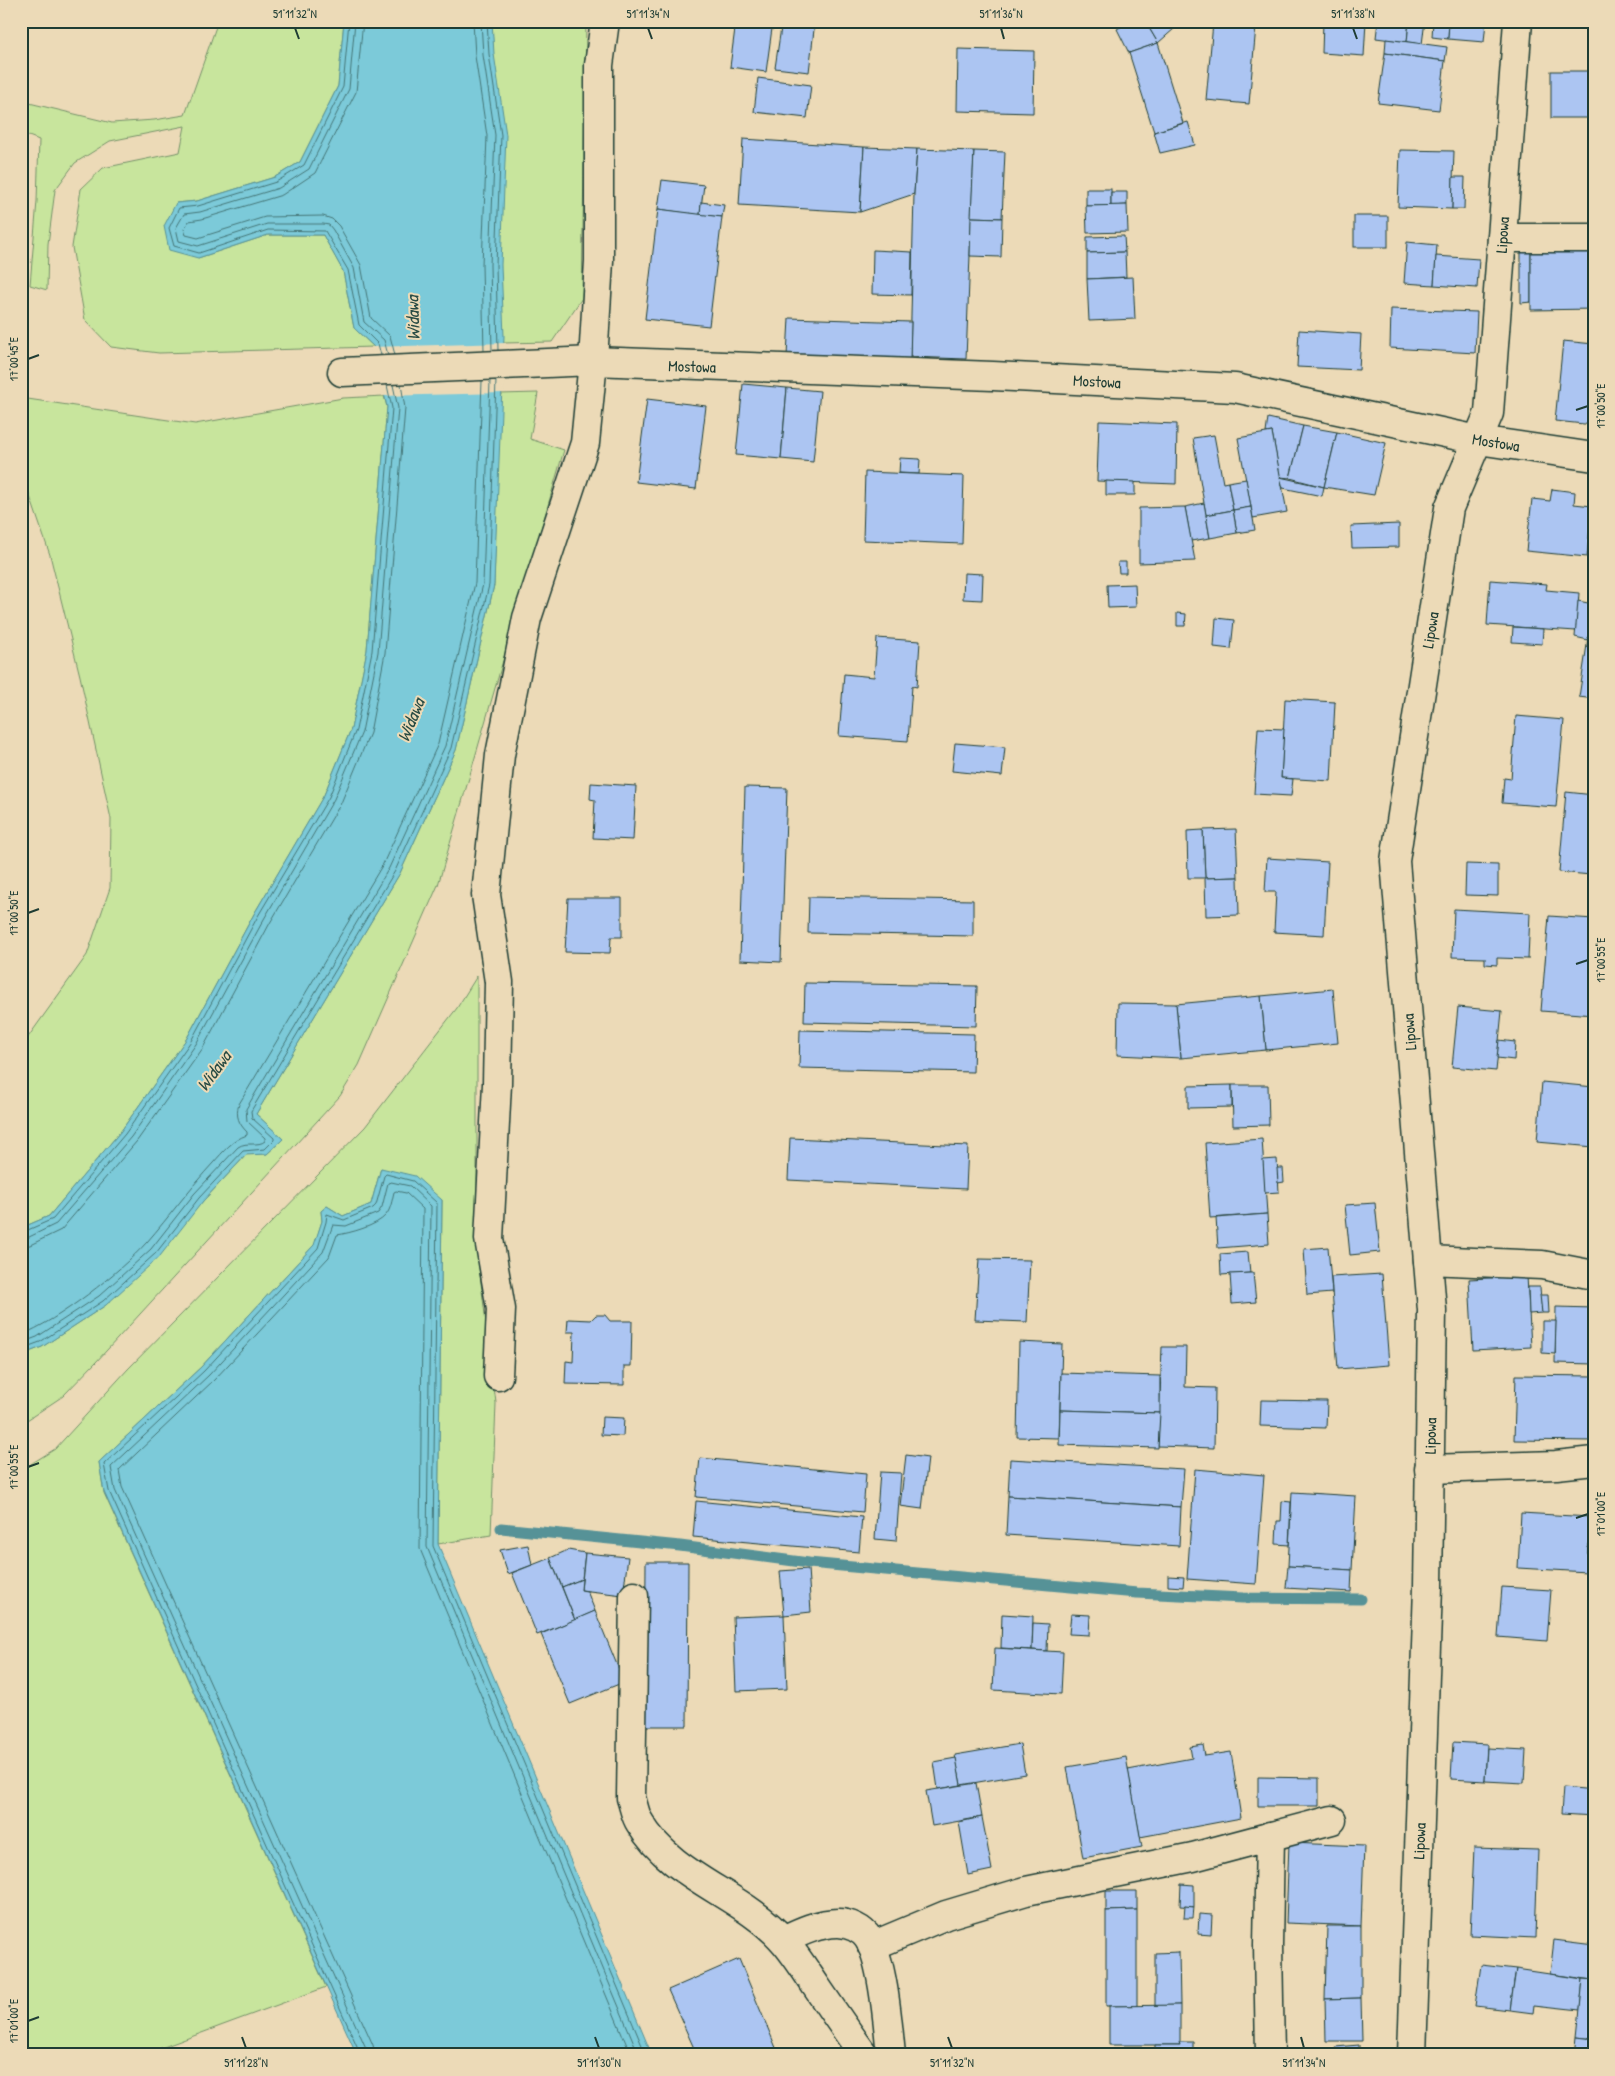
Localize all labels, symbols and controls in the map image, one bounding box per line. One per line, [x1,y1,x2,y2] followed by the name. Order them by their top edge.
[273,5,317,22] text: 51°11'32"N
[627,5,669,22] text: 51°11'34"N
[979,5,1023,22] text: 51°11'36"N
[1331,5,1375,22] text: 51°11'38"N
[1490,216,1514,254] street label: Lipowa
[399,293,426,341] water label: Widawa
[5,336,22,381] text: 17°00'45"E
[668,354,716,378] street label: Mostowa
[1073,369,1121,393] street label: Mostowa
[1592,383,1609,429] text: 17°00'50"E
[1471,427,1521,457] street label: Mostowa
[1416,610,1444,650] street label: Lipowa
[391,693,431,745] water label: Widawa
[5,890,22,936] text: 17°00'50"E
[1592,937,1609,982] text: 17°00'55"E
[1396,1013,1422,1051] street label: Lipowa
[190,1044,238,1096] water label: Widawa
[1419,1418,1441,1454] street label: Lipowa
[5,1444,22,1489] text: 17°00'55"E
[1592,1491,1609,1536] text: 17°01'00"E
[1407,1822,1431,1860] street label: Lipowa
[5,1998,22,2043] text: 17°01'00"E
[224,2054,268,2071] text: 51°11'28"N
[577,2054,621,2071] text: 51°11'30"N
[930,2054,974,2071] text: 51°11'32"N
[1283,2054,1325,2071] text: 51°11'34"N

